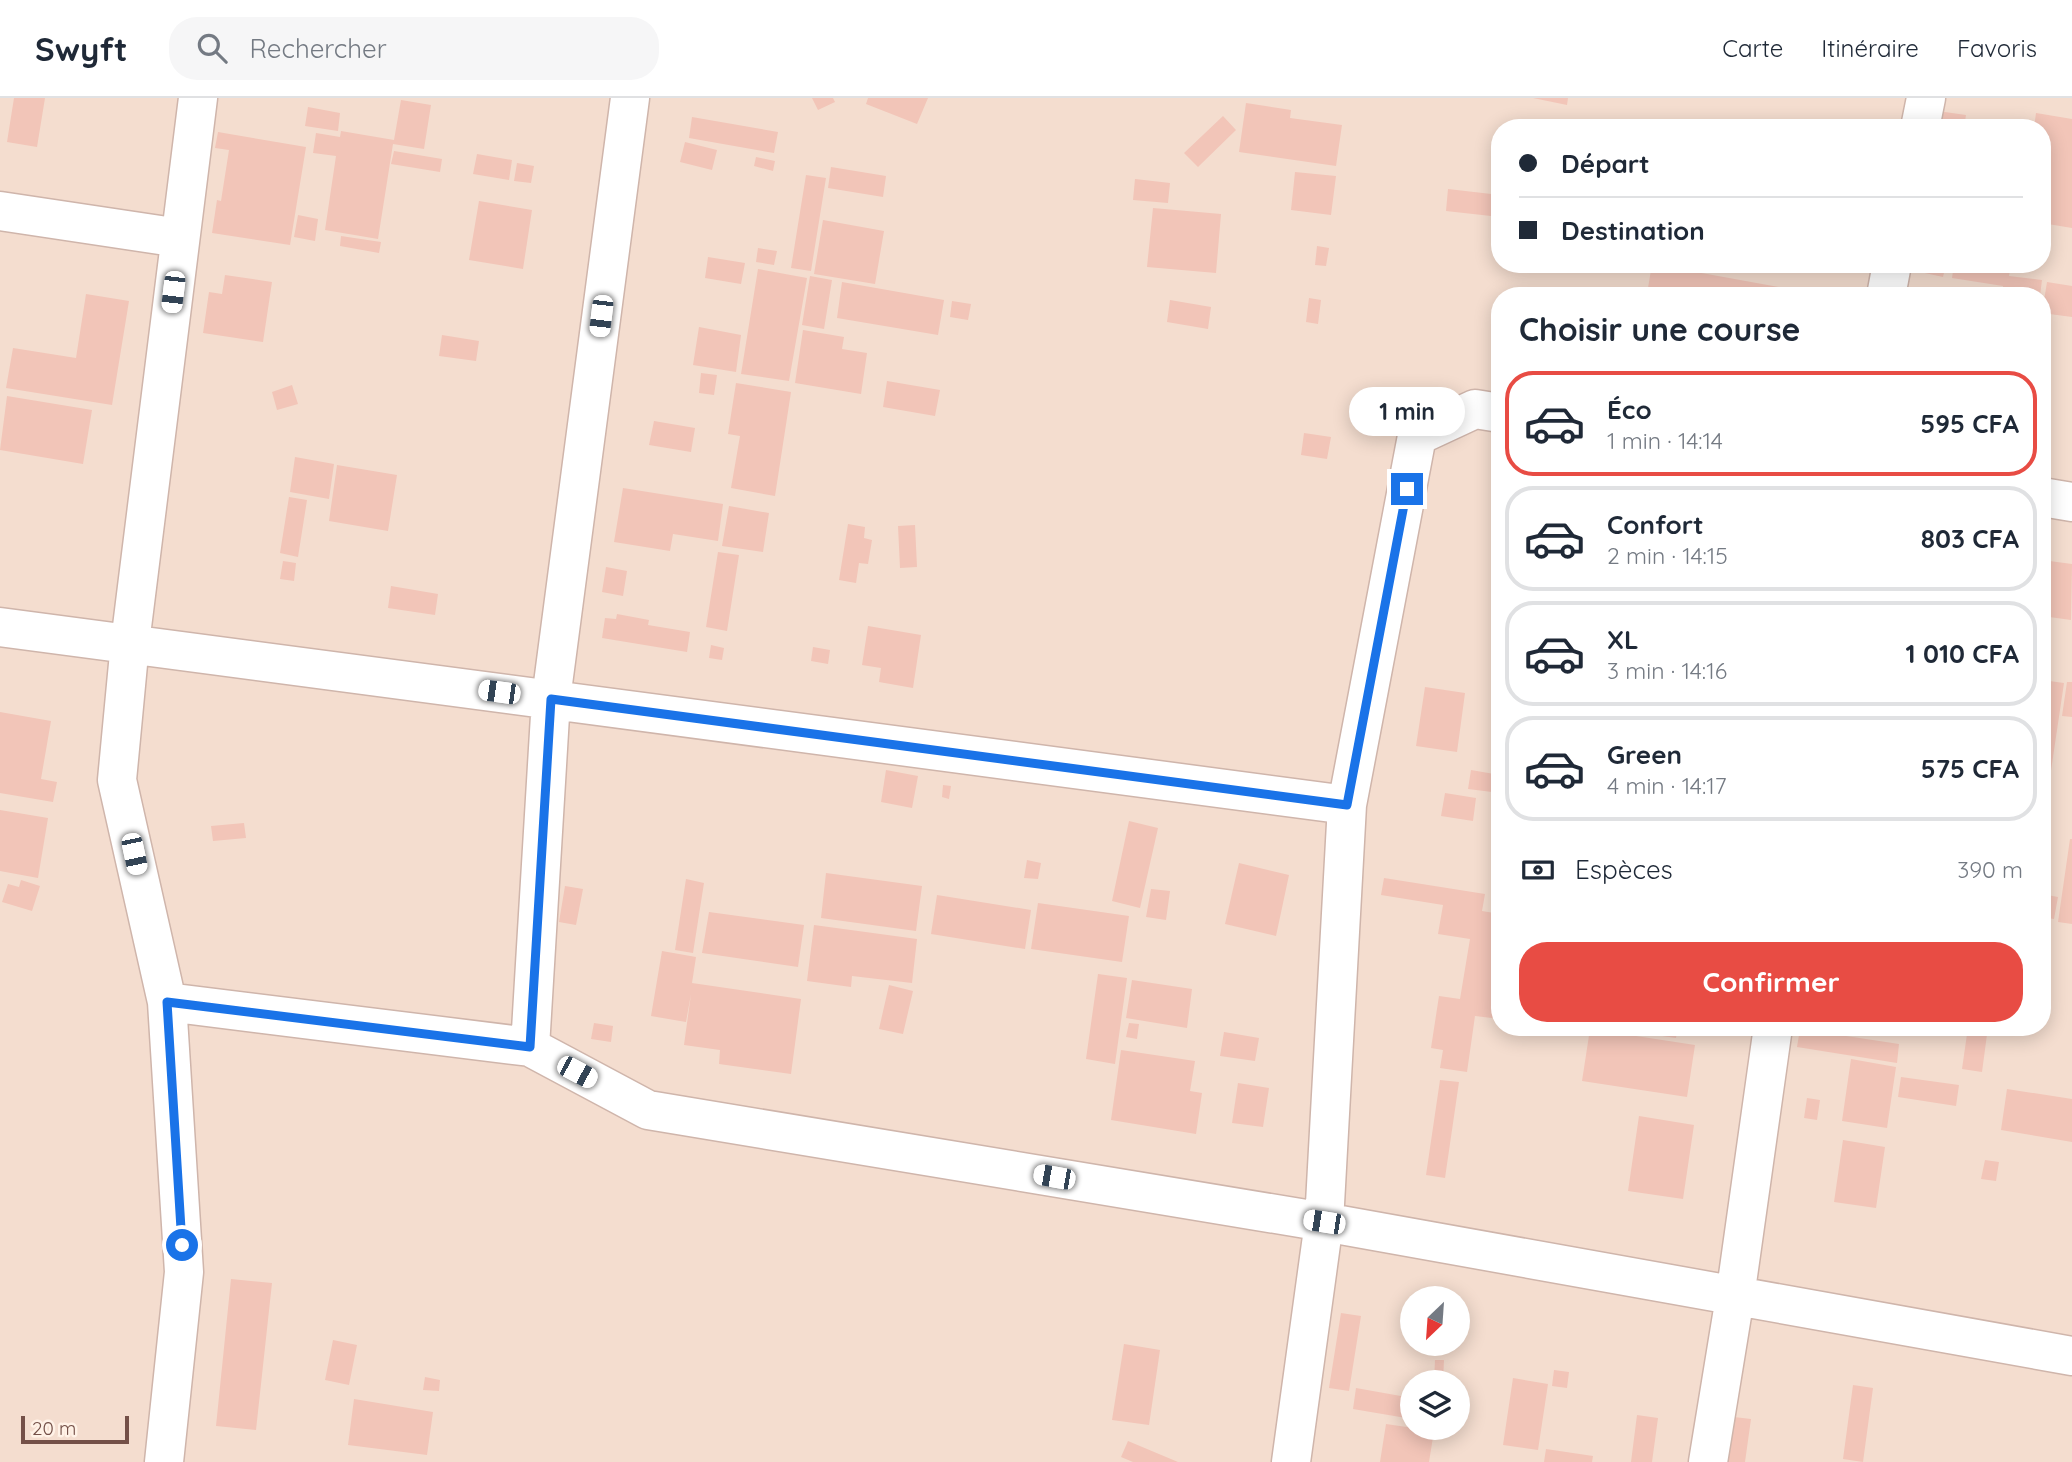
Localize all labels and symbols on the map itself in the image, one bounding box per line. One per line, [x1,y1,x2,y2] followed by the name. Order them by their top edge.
[161,270,186,314] car
[589,294,614,338] car
[1349,388,1465,436] callout: 1 min
[1391,473,1423,505] route end
[477,679,522,705] car
[120,831,149,877] car
[554,1053,601,1091] car
[1032,1163,1077,1191] car
[1302,1208,1347,1236] car
[166,1229,198,1261] route start
[1400,1286,1470,1356] north arrow
[21,1413,130,1445] scale bar

